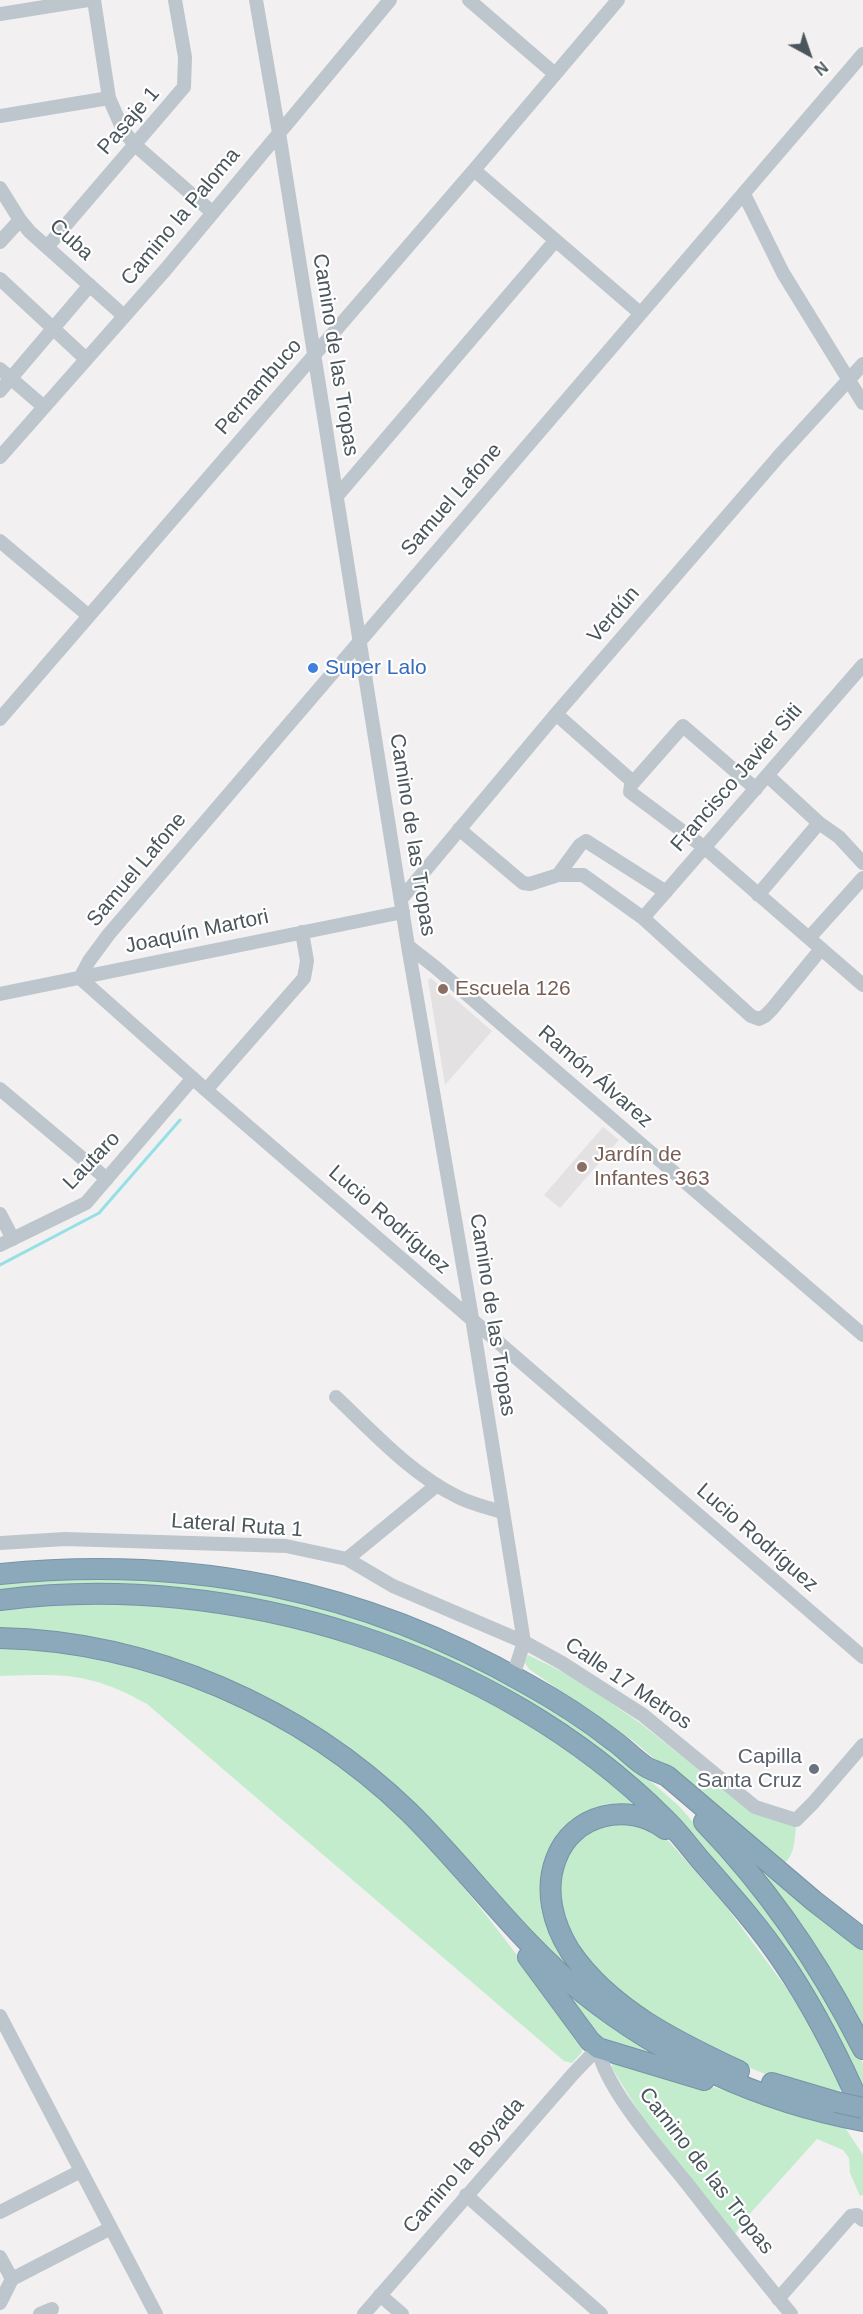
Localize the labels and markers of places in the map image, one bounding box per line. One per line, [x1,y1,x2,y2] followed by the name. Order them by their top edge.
[325,655,427,681] place label: Super Lalo
[306,661,320,675] marker: Super Lalo
[455,976,571,1002] place label: Escuela 126
[436,982,450,996] marker: Escuela 126
[594,1142,710,1192] place label: Jardín de Infantes 363
[575,1160,589,1174] marker: Jardín de Infantes 363
[697,1744,802,1794] place label: Capilla Santa Cruz
[807,1762,821,1776] marker: Capilla Santa Cruz

